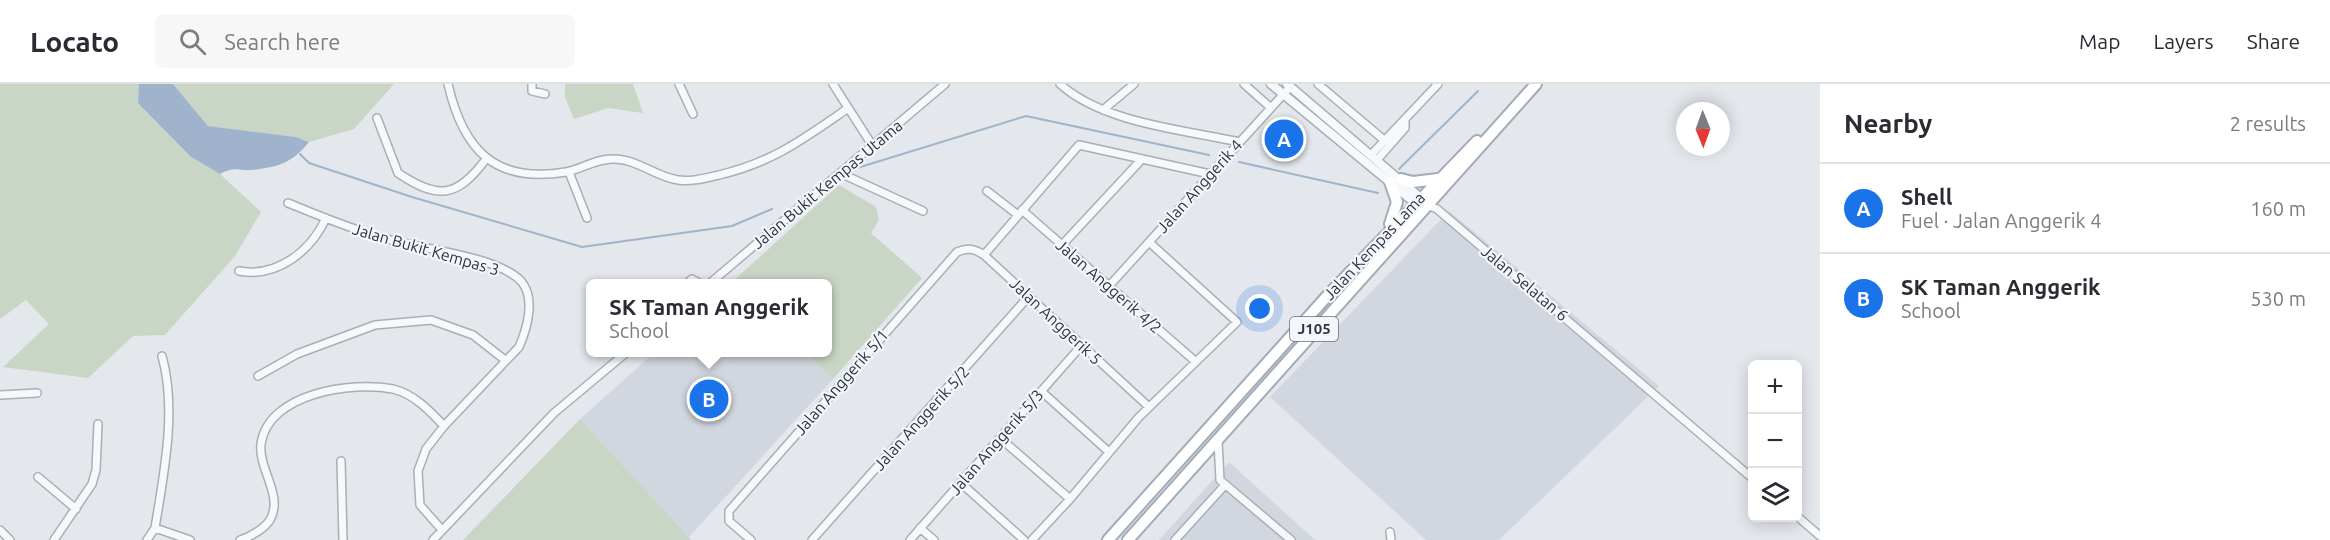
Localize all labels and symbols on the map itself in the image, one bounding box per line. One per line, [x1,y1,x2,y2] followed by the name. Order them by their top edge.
[1676,102,1730,156] north arrow
[748,116,906,252] street label: Jalan Bukit Kempas Utama
[1264,116,1304,162] pin: A
[1153,136,1245,236] street label: Jalan Anggerik 4
[1320,189,1428,303] street label: Jalan Kempas Lama
[350,219,502,279] street label: Jalan Bukit Kempas 3
[1053,235,1165,337] street label: Jalan Anggerik 4/2
[1478,242,1572,324] street label: Jalan Selatan 6
[1006,274,1106,368] street label: Jalan Anggerik 5
[1245,294,1274,323] your location
[1290,317,1338,341] road number: J105
[790,326,892,438] street label: Jalan Anggerik 5/1
[870,362,972,474] street label: Jalan Anggerik 5/2
[690,376,728,422] pin: B
[945,386,1047,498] street label: Jalan Anggerik 5/3

